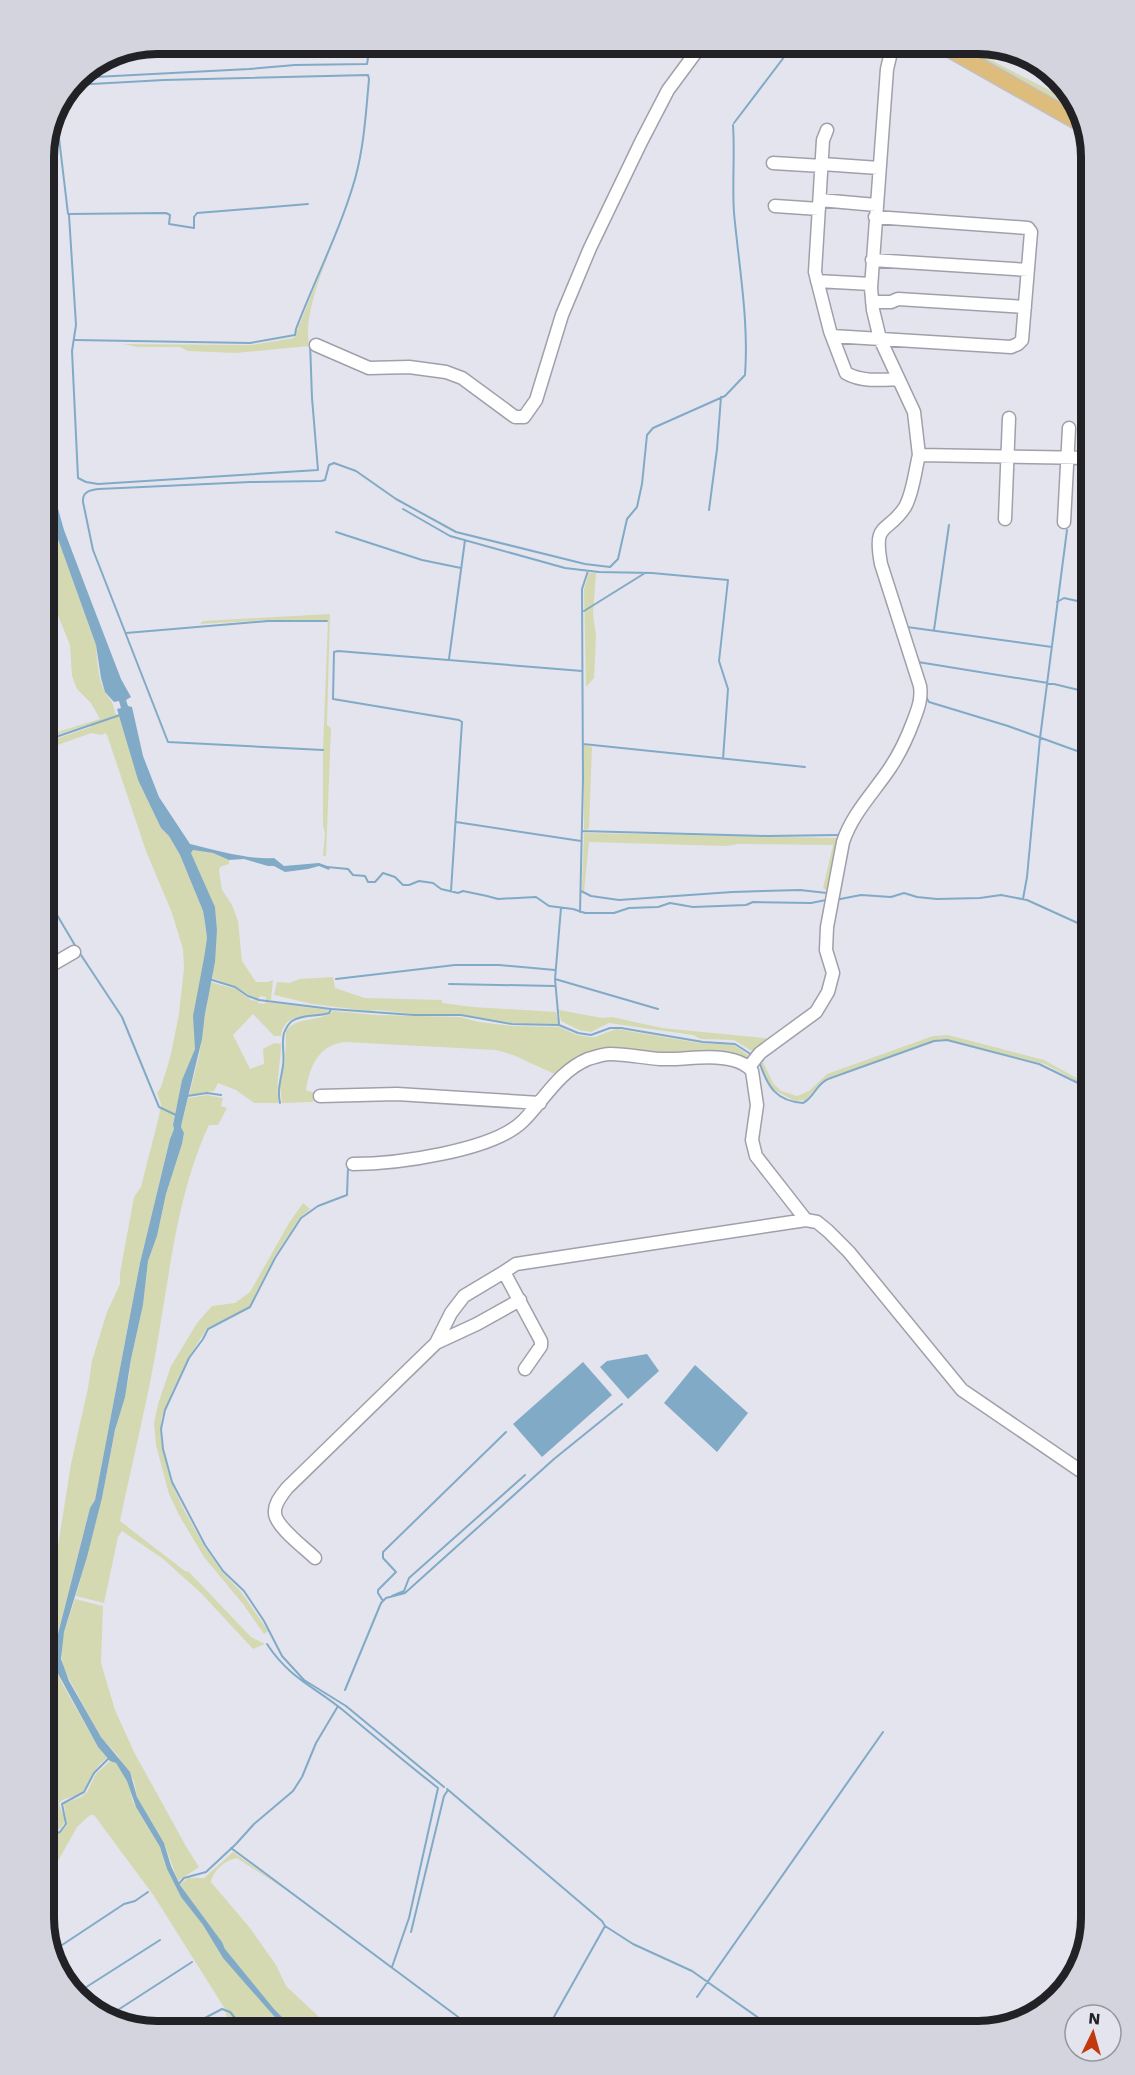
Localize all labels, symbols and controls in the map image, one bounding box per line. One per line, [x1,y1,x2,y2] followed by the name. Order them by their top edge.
[1063,2003,1123,2063] north arrow
[1088,2009,1101,2029] text: N

